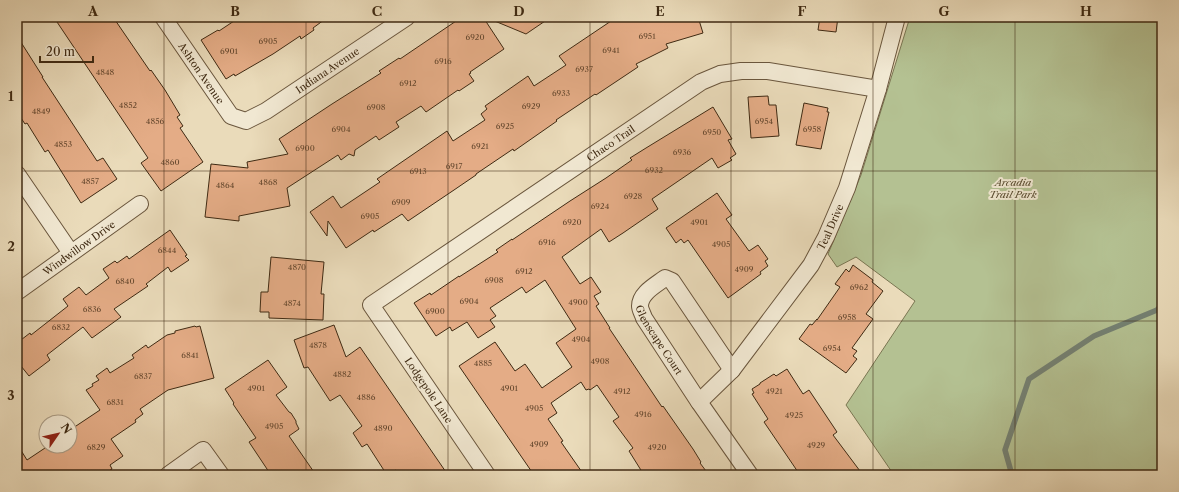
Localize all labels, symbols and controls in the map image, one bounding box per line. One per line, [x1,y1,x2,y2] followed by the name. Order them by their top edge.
[87,3,99,19] text: A
[230,3,240,19] text: B
[372,3,382,19] text: C
[513,3,525,19] text: D
[655,3,665,19] text: E
[798,3,807,19] text: F
[938,3,950,19] text: G
[1080,3,1092,19] text: H
[638,31,656,41] house number: 6951
[465,32,485,42] house number: 6920
[259,36,277,46] house number: 6905
[40,38,93,64] scale bar
[175,39,227,107] street label: Ashton Avenue
[46,44,75,59] text: 20 m
[293,44,362,96] street label: Indiana Avenue
[602,45,620,55] house number: 6941
[220,46,239,56] house number: 6901
[434,56,452,66] house number: 6916
[575,64,593,74] house number: 6937
[96,67,115,77] house number: 4848
[399,78,417,88] house number: 6912
[8,88,14,104] text: 1
[552,88,570,98] house number: 6933
[119,100,138,110] house number: 4852
[522,101,541,111] house number: 6929
[366,102,386,112] house number: 6908
[32,106,51,116] house number: 4849
[146,116,165,126] house number: 4856
[755,116,774,126] house number: 6954
[496,121,514,131] house number: 6925
[584,123,638,164] street label: Chaco Trail
[331,124,351,134] house number: 6904
[803,124,821,134] house number: 6958
[703,127,721,137] house number: 6950
[54,139,72,149] house number: 4853
[471,141,489,151] house number: 6921
[295,143,315,153] house number: 6900
[673,147,692,157] house number: 6936
[160,157,180,167] house number: 4860
[446,161,462,171] house number: 6917
[645,165,664,175] house number: 6932
[409,166,427,176] house number: 6913
[81,176,99,186] house number: 4857
[989,176,1037,201] park label: Arcadia Trail Park
[259,177,278,187] house number: 4868
[216,180,235,190] house number: 4864
[624,191,643,201] house number: 6928
[391,197,411,207] house number: 6909
[591,201,610,211] house number: 6924
[814,202,847,252] street label: Teal Drive
[361,211,379,221] house number: 6905
[562,217,582,227] house number: 6920
[690,217,709,227] house number: 4901
[40,218,118,279] street label: Windwillow Drive
[538,237,556,247] house number: 6916
[7,238,15,254] text: 2
[712,239,730,249] house number: 4905
[158,245,177,255] house number: 6844
[288,262,306,272] house number: 4870
[734,264,754,274] house number: 4909
[515,266,533,276] house number: 6912
[484,275,504,285] house number: 6908
[115,276,135,286] house number: 6840
[850,282,869,292] house number: 6962
[459,296,479,306] house number: 6904
[568,297,588,307] house number: 4900
[283,298,301,308] house number: 4874
[633,303,686,378] street label: Glenscape Court
[83,304,102,314] house number: 6836
[425,306,445,316] house number: 6900
[838,312,856,322] house number: 6958
[52,322,71,332] house number: 6832
[571,334,591,344] house number: 4904
[309,340,327,350] house number: 4878
[823,343,842,353] house number: 6954
[181,350,199,360] house number: 6841
[402,355,456,426] street label: Lodgepole Lane
[590,356,610,366] house number: 4908
[474,358,492,368] house number: 4885
[333,369,352,379] house number: 4882
[134,371,152,381] house number: 6837
[247,383,266,393] house number: 4901
[500,383,519,393] house number: 4901
[613,386,631,396] house number: 4912
[765,386,783,396] house number: 4921
[7,387,15,403] text: 3
[357,392,376,402] house number: 4886
[106,397,124,407] house number: 6831
[525,403,543,413] house number: 4905
[634,409,652,419] house number: 4916
[785,410,803,420] house number: 4925
[38,414,78,454] north arrow
[58,421,75,437] text: N
[265,421,283,431] house number: 4905
[373,423,393,433] house number: 4890
[529,439,549,449] house number: 4909
[807,440,826,450] house number: 4929
[87,442,106,452] house number: 6829
[648,442,666,452] house number: 4920

